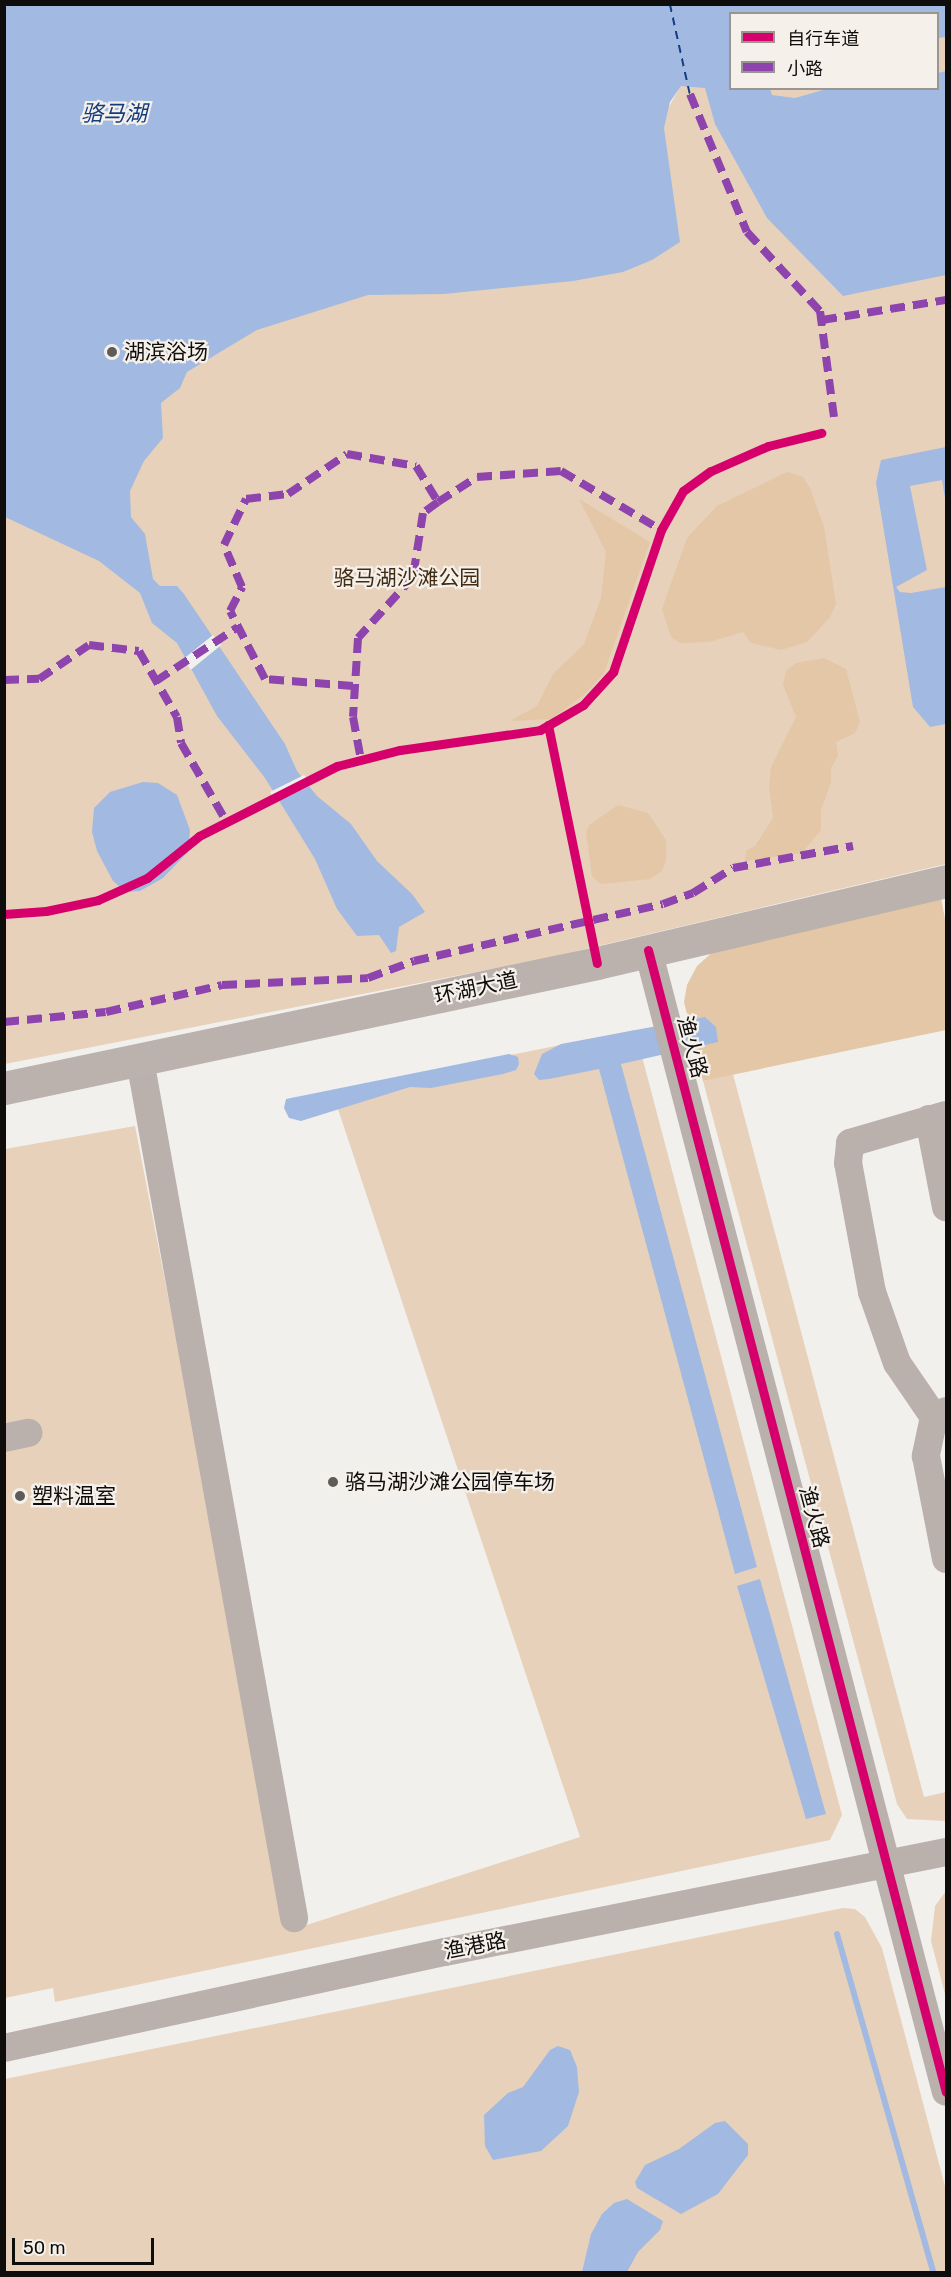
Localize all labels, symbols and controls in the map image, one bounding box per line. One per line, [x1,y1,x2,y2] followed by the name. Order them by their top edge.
[729,12,939,90] legend
[787,28,859,50] text: 自行车道
[787,58,823,80] text: 小路
[81,101,147,127] water label: 骆马湖
[124,339,208,365] place label: 湖滨浴场
[105,345,119,359] marker: 湖滨浴场
[334,565,480,591] park label: 骆马湖沙滩公园
[432,967,520,1009] street label: 环湖大道
[672,1013,712,1081] street label: 渔火路
[345,1469,555,1495] place label: 骆马湖沙滩公园停车场
[326,1475,340,1489] marker: 骆马湖沙滩公园停车场
[32,1483,116,1509] place label: 塑料温室
[794,1483,834,1551] street label: 渔火路
[13,1489,27,1503] marker: 塑料温室
[442,1928,508,1964] street label: 渔港路
[15,2226,158,2264] scale bar
[23,2237,66,2259] text: 50 m

